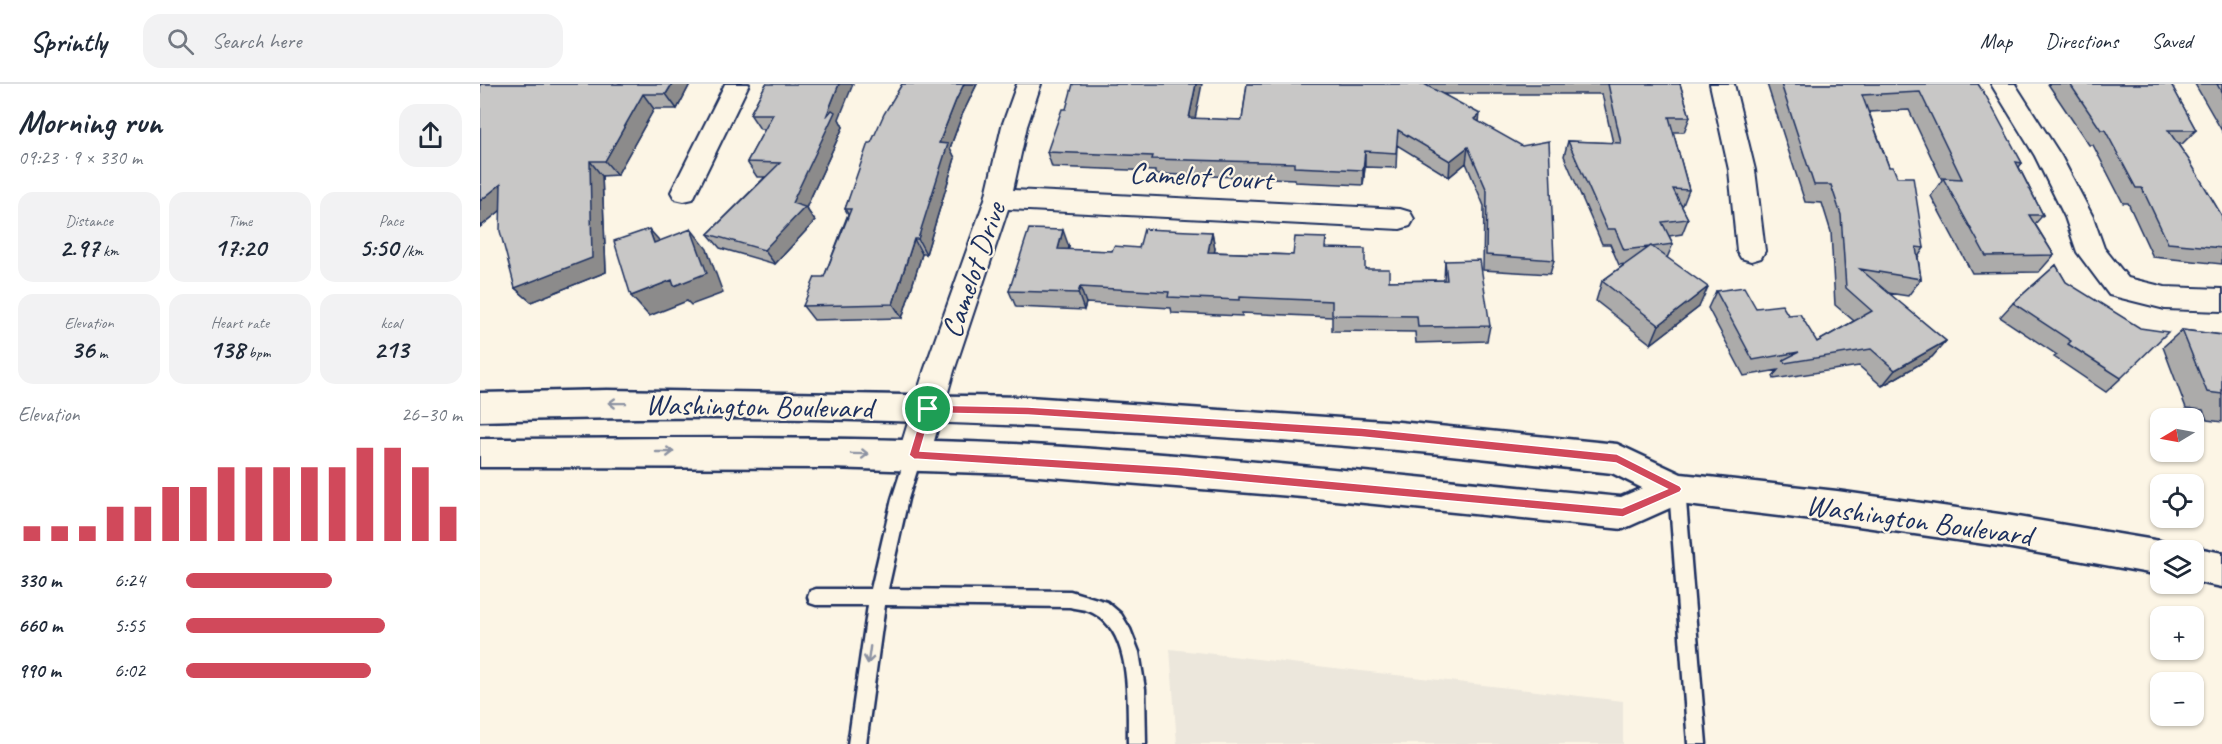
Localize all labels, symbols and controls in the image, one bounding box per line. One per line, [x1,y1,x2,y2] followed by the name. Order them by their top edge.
[143,14,563,68] search box
[30,24,107,59] text: Sprintly
[164,25,197,58] icon: search
[212,27,301,55] text: Search here
[1980,28,2012,54] text: Map
[2045,28,2118,54] text: Directions
[2151,28,2192,54] text: Saved
[18,101,162,143] text: Morning run
[399,104,462,167] button: share
[18,145,142,170] text: 09:23 · 9 × 330 m
[1128,153,1277,199] street label: Camelot Court
[932,195,1015,343] street label: Camelot Drive
[65,211,113,231] text: Distance
[228,211,252,231] text: Time
[379,211,403,231] text: Pace
[59,231,99,264] text: 2.97
[214,231,266,264] text: 17:20
[359,231,398,264] text: 5:50
[99,241,119,261] text: km
[398,241,423,261] text: /km
[64,313,114,333] text: Elevation
[211,313,269,333] text: Heart rate
[380,313,402,333] text: kcal
[71,333,95,366] text: 36
[210,333,245,366] text: 138
[373,333,409,366] text: 213
[95,343,107,363] text: m
[245,343,270,363] text: bpm
[902,383,953,434] pin
[645,385,877,427] street label: Washington Boulevard
[911,392,944,425] icon: arrive
[608,398,628,409] one-way arrow
[18,402,80,427] text: Elevation
[401,402,462,427] text: 26–30 m
[2150,408,2204,462] north arrow
[2150,408,2204,726] map controls
[655,446,675,458] one-way arrow
[850,448,870,460] one-way arrow
[2150,474,2204,528] button: locate
[1804,485,2038,555] street label: Washington Boulevard
[2150,540,2204,594] button: layers
[18,568,61,593] text: 330 m
[114,568,145,593] text: 6:24
[2150,606,2204,660] button: +
[18,613,62,638] text: 660 m
[114,613,145,638] text: 5:55
[864,645,875,664] one-way arrow
[18,658,61,683] text: 990 m
[114,658,145,683] text: 6:02
[2150,672,2204,726] button: −

